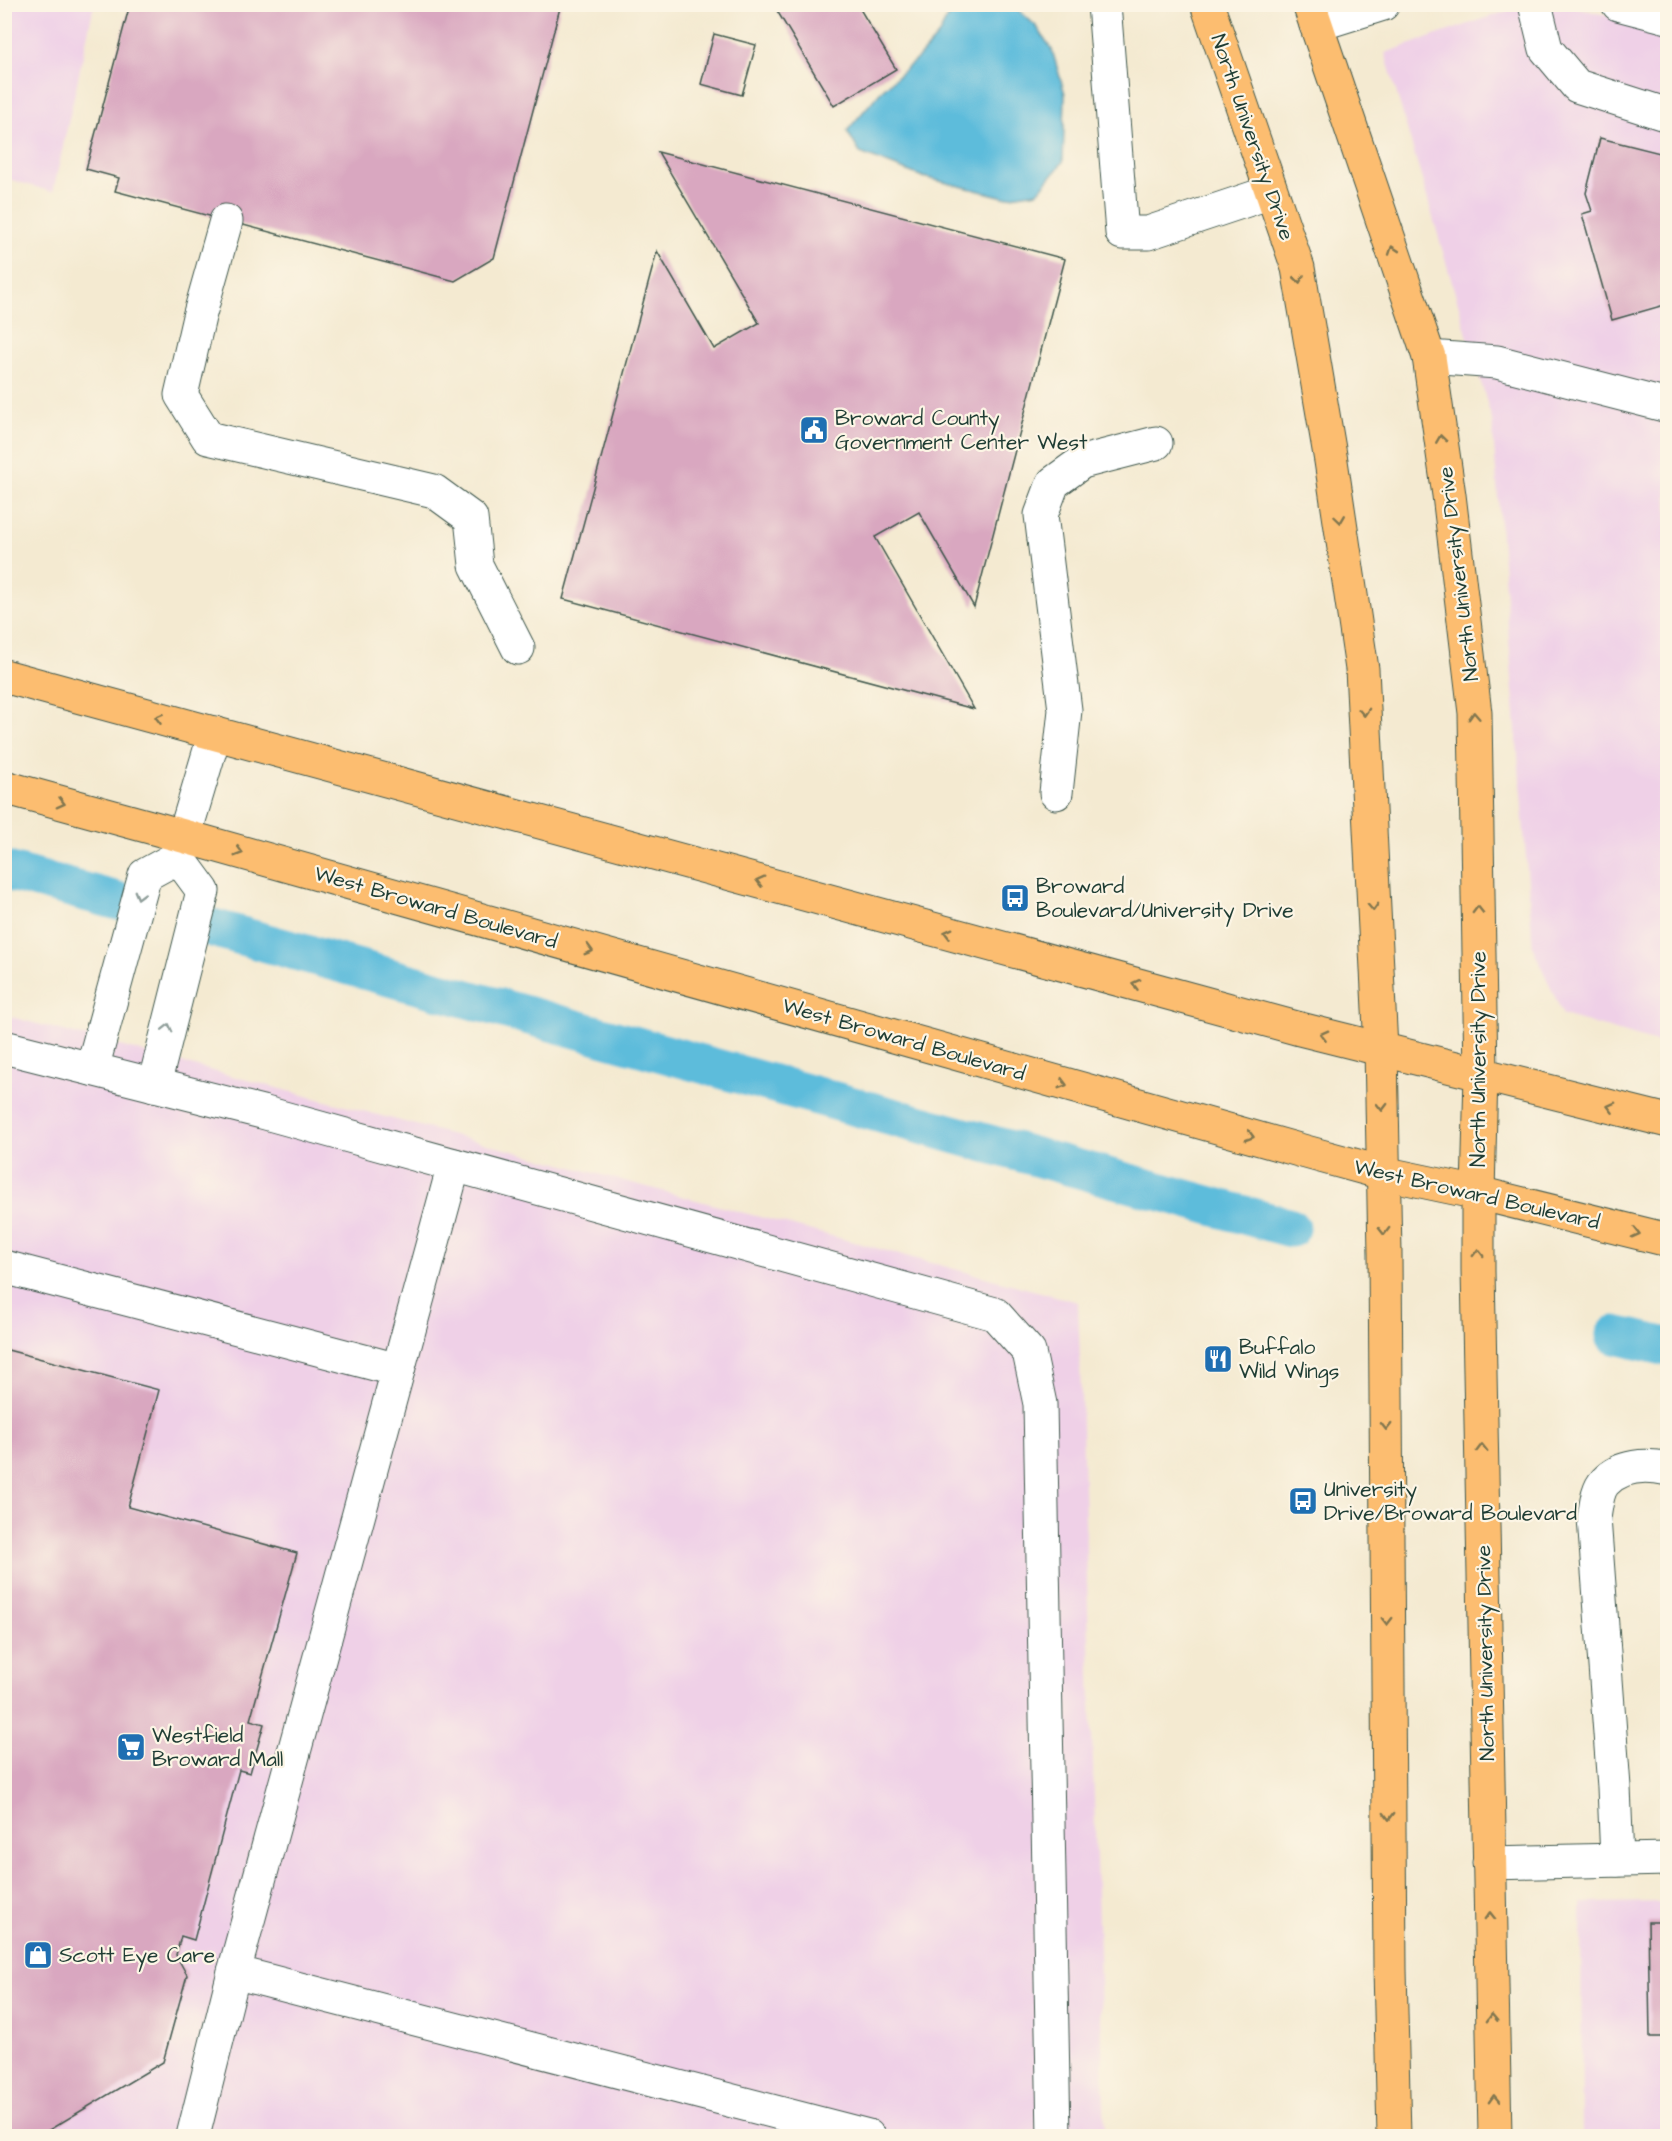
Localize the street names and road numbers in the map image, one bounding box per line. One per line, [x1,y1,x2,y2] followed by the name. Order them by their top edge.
[1202,30,1301,245] street label: North University Drive
[1431,465,1488,683] street label: North University Drive
[311,859,561,956] street label: West Broward Boulevard
[1464,951,1495,1167] street label: North University Drive
[779,991,1029,1088] street label: West Broward Boulevard
[1351,1152,1603,1237] street label: West Broward Boulevard
[1469,1545,1504,1761] street label: North University Drive

